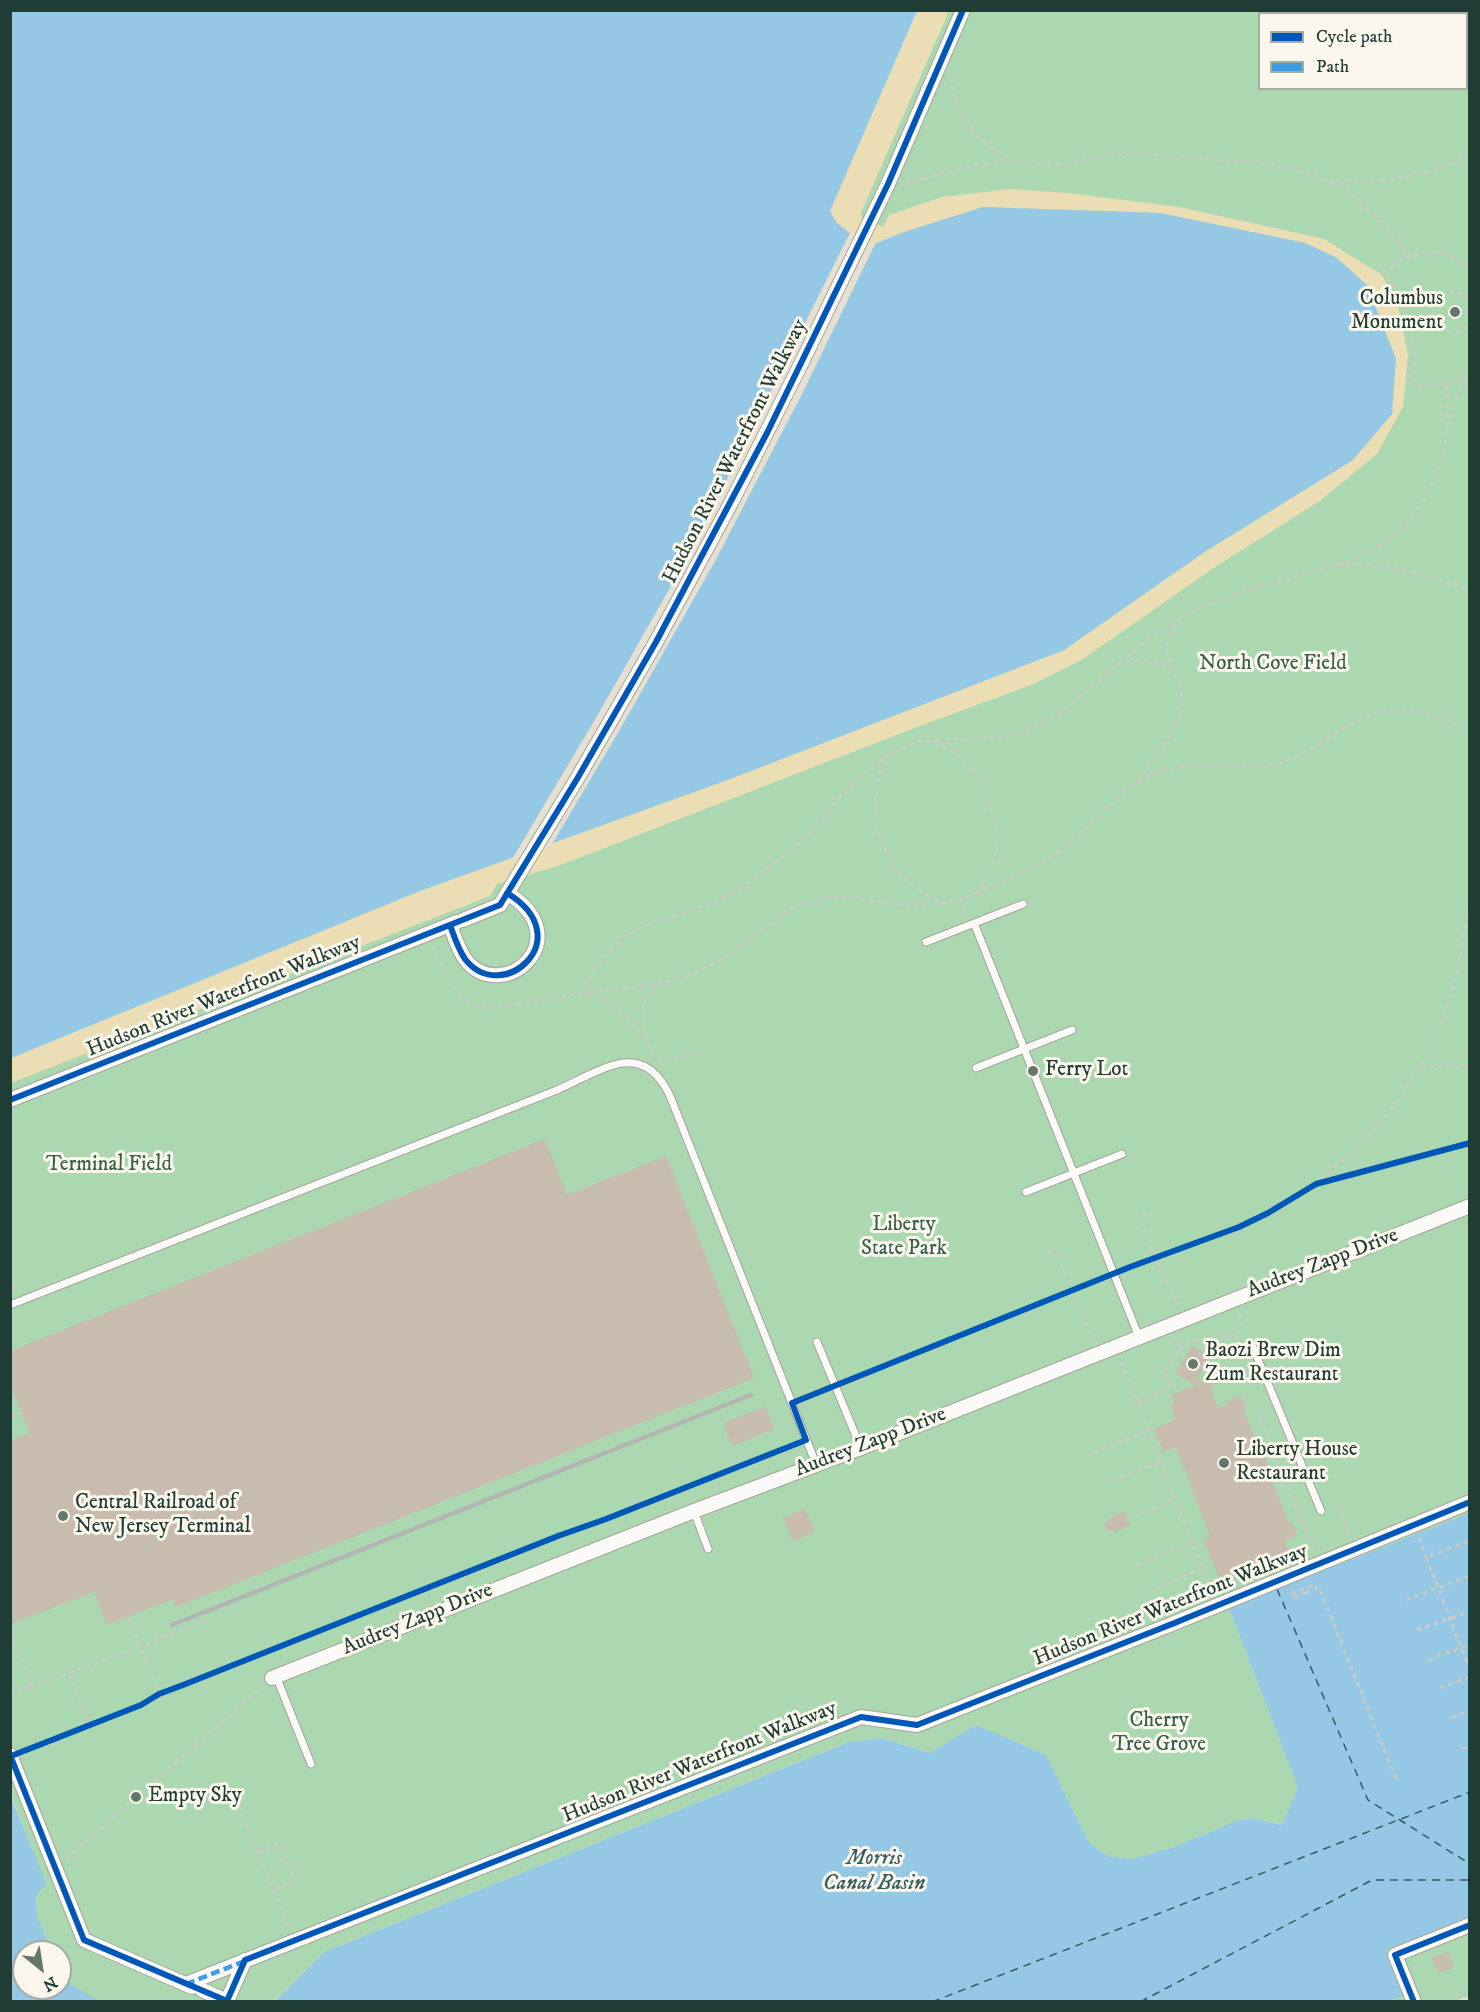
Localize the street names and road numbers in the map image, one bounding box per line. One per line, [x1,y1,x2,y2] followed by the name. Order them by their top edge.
[658,316,814,588] street label: Hudson River Waterfront Walkway
[83,930,365,1064] street label: Hudson River Waterfront Walkway
[1244,1224,1402,1304] street label: Audrey Zapp Drive
[792,1403,950,1483] street label: Audrey Zapp Drive
[1030,1539,1312,1673] street label: Hudson River Waterfront Walkway
[339,1578,497,1662] street label: Audrey Zapp Drive
[559,1696,841,1830] street label: Hudson River Waterfront Walkway

